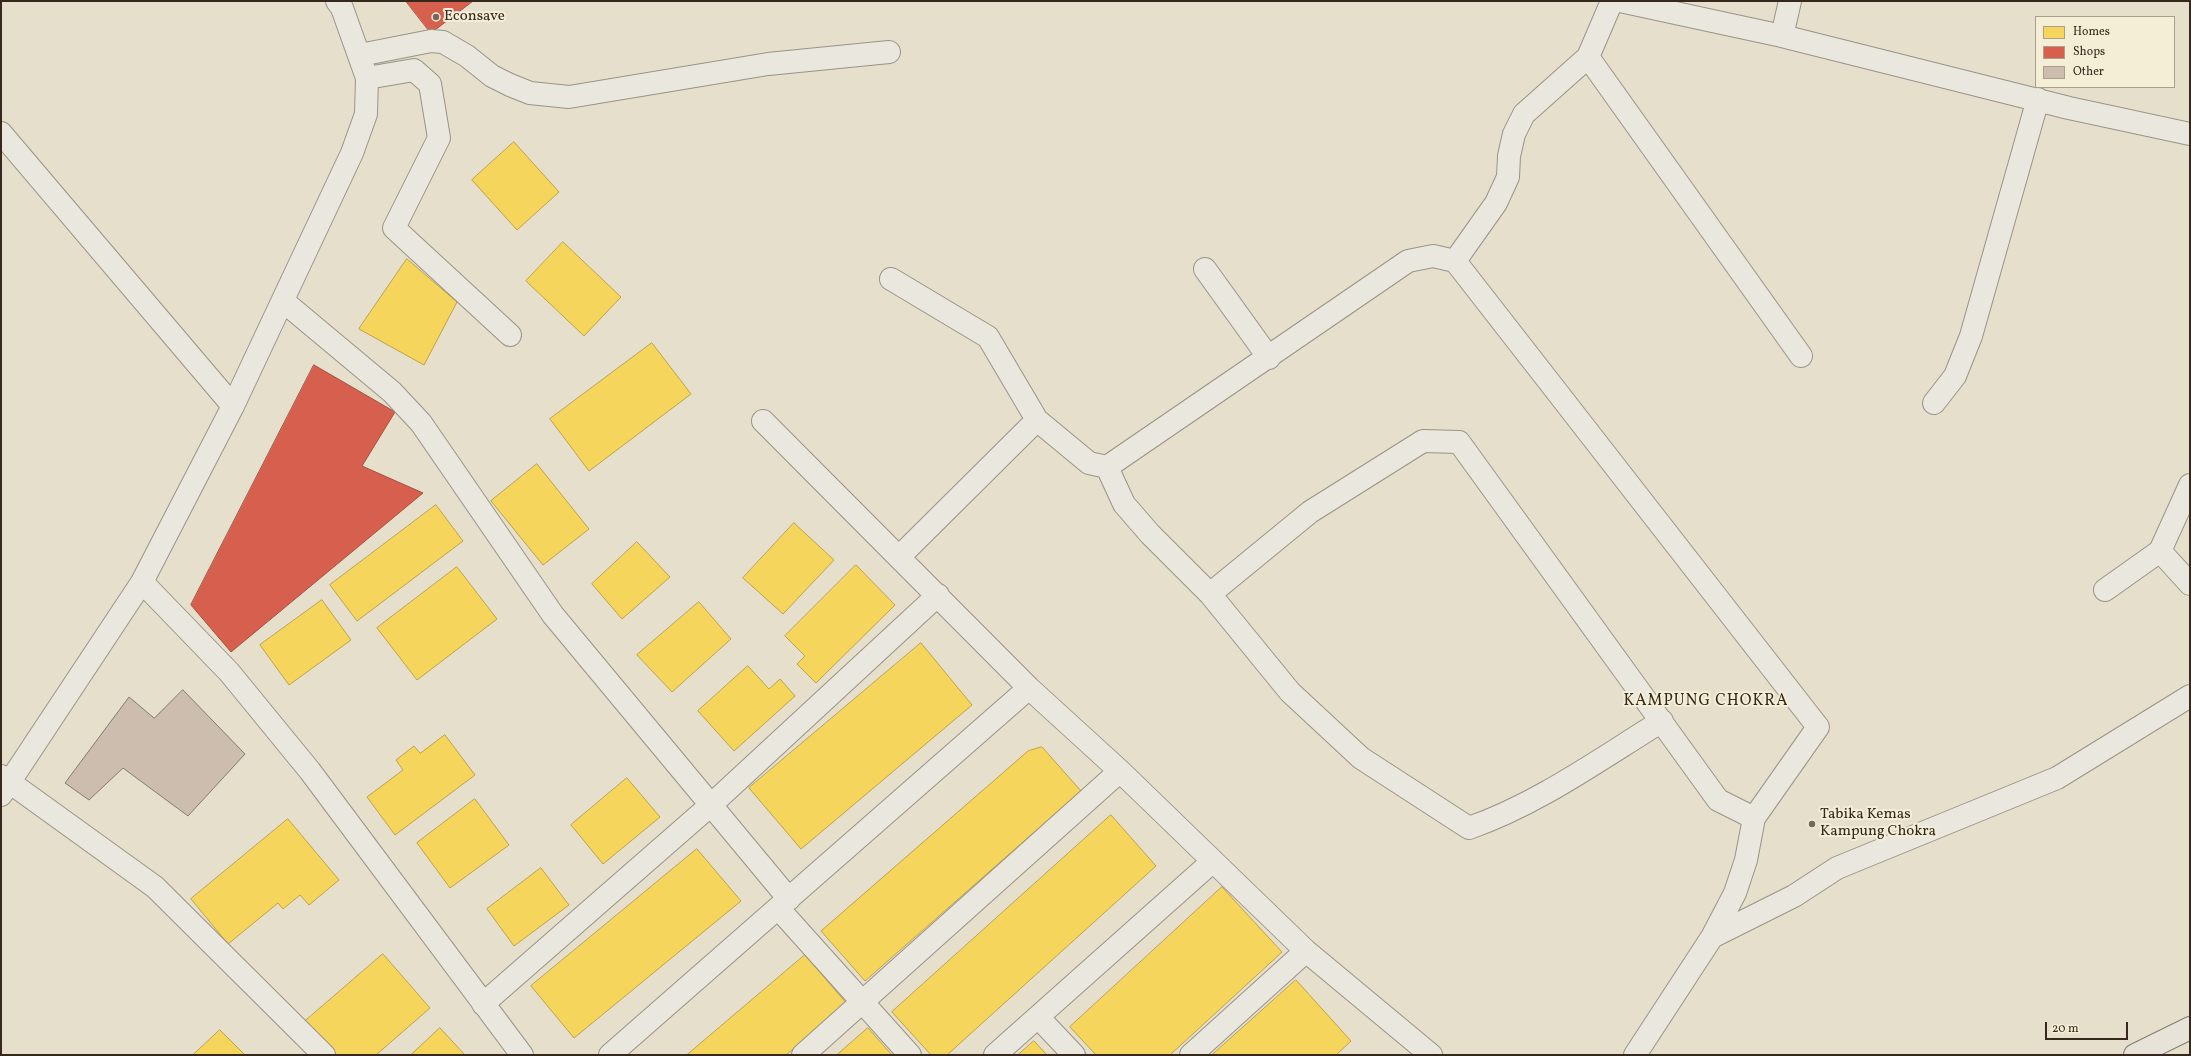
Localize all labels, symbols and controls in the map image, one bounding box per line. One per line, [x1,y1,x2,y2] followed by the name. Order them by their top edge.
[444,8,505,26] place label: Econsave
[431,12,441,22] marker: Econsave
[2035,16,2175,88] legend
[2073,24,2110,40] text: Homes
[2073,44,2105,60] text: Shops
[2073,64,2104,80] text: Other
[1623,692,1789,712] district label: KAMPUNG CHOKRA
[1820,806,1936,841] place label: Tabika Kemas Kampung Chokra
[1807,819,1817,829] marker: Tabika Kemas Kampung Chokra
[2047,1014,2130,1040] scale bar
[2052,1021,2079,1037] text: 20 m

